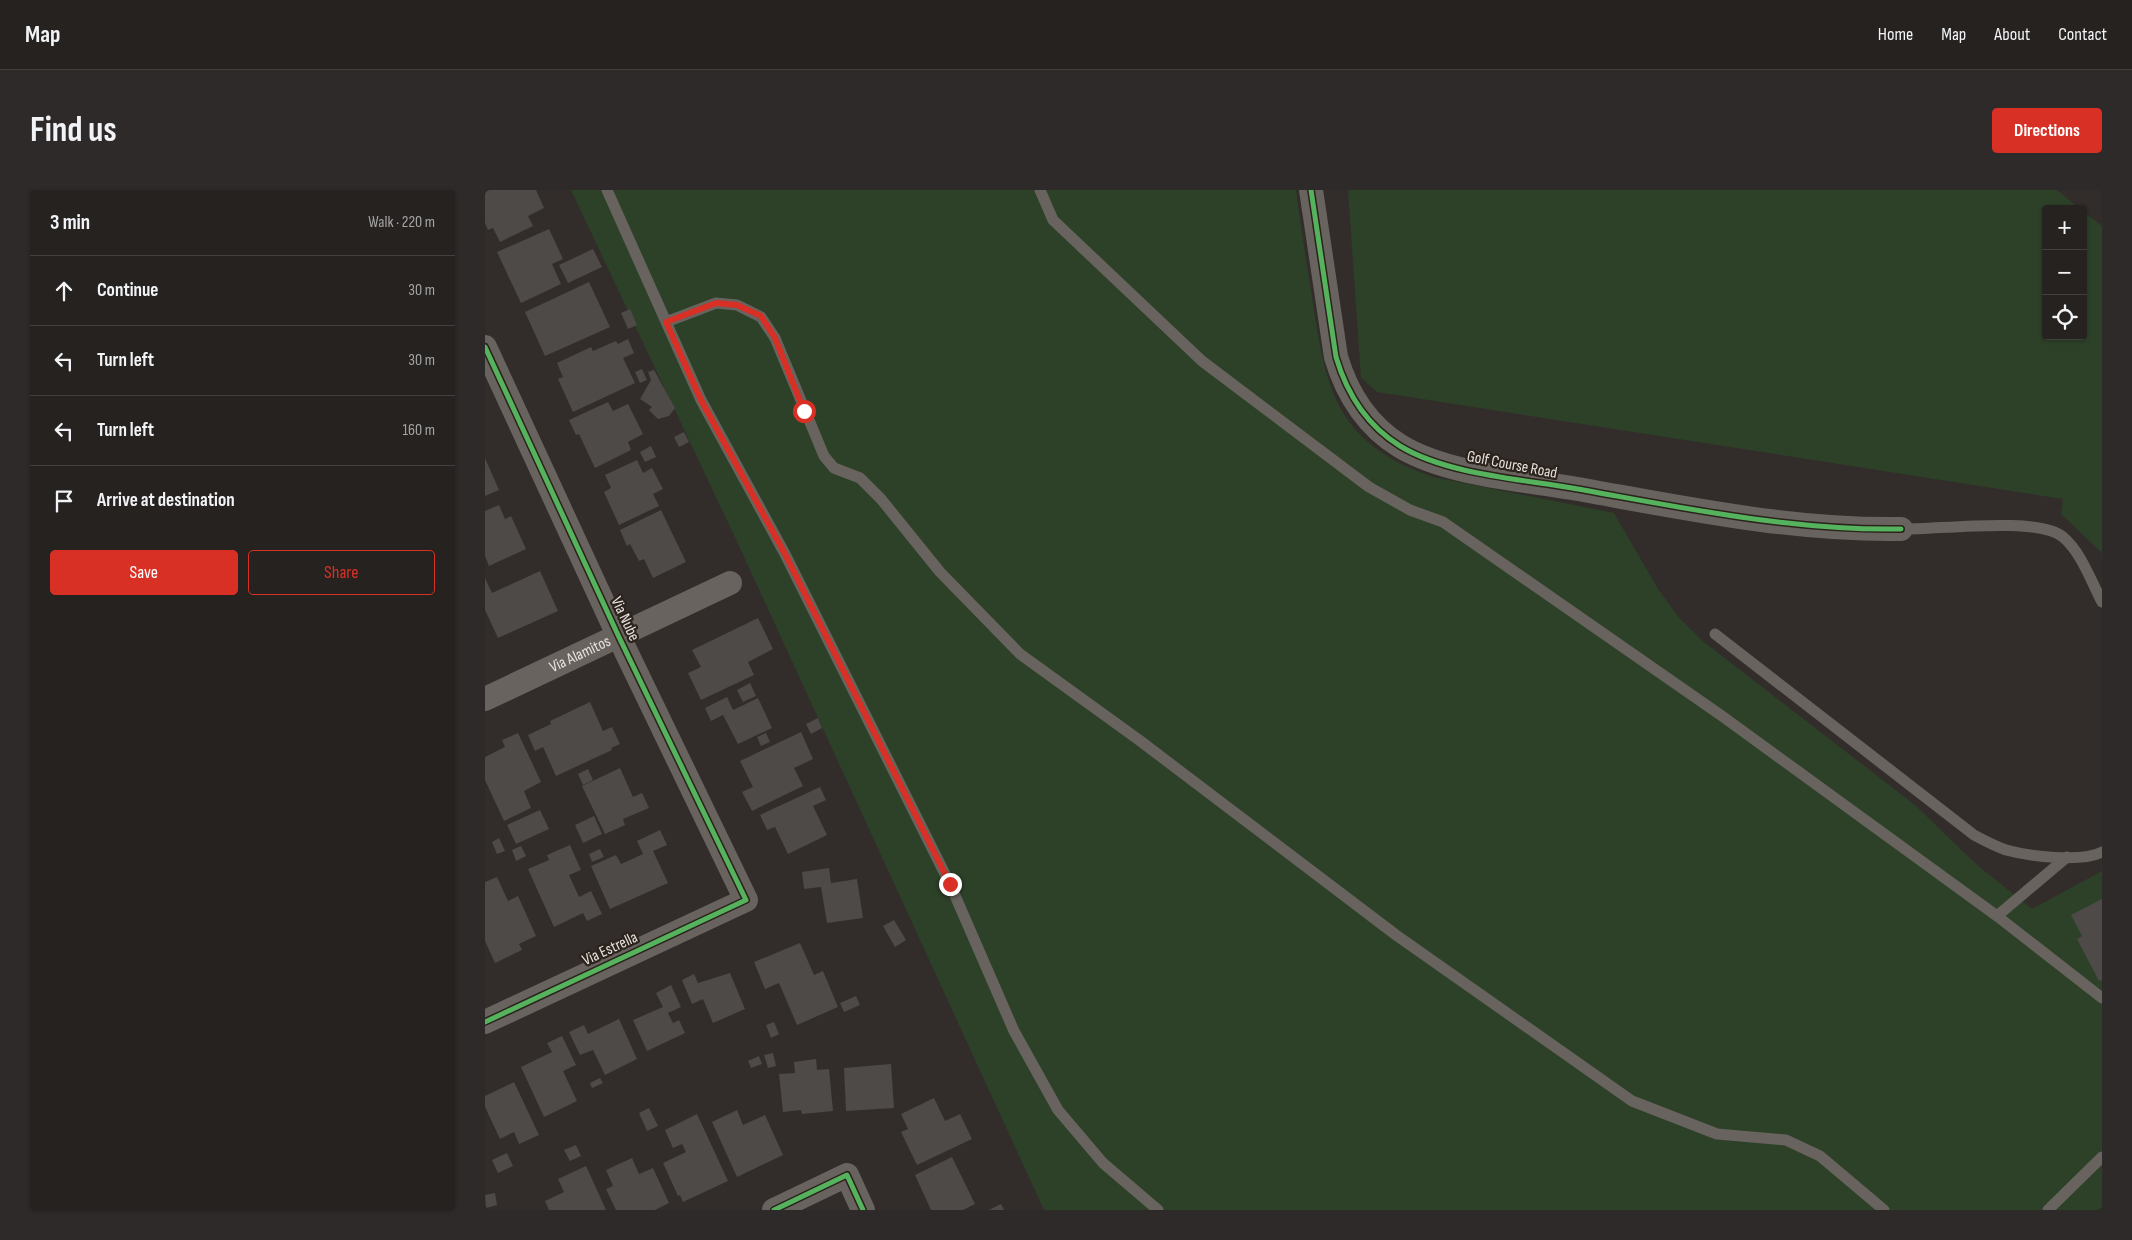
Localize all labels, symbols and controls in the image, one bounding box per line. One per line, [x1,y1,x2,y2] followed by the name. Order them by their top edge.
[25,20,60,49] text: Map
[1878,24,1913,45] text: Home
[1941,24,1966,45] text: Map
[1994,24,2030,45] text: About
[2058,24,2107,45] text: Contact
[1992,108,2102,153] button: Directions
[30,109,117,152] text: Find us
[2042,205,2087,340] map controls
[2042,205,2087,250] button: +
[50,210,90,235] text: 3 min
[368,213,435,232] text: Walk · 220 m
[2042,250,2087,295] button: −
[50,277,78,305] icon: ahead
[97,279,158,302] text: Continue
[408,281,435,300] text: 30 m
[2042,295,2087,340] button: locate
[50,347,78,375] icon: left
[97,349,154,372] text: Turn left
[408,351,435,370] text: 30 m
[793,400,816,423] route start
[50,417,78,445] icon: left
[97,419,154,442] text: Turn left
[402,421,435,440] text: 160 m
[1465,447,1559,483] street label: Golf Course Road
[50,487,78,515] icon: arrive
[97,489,235,512] text: Arrive at destination
[50,550,238,595] button: Save
[248,550,435,595] button: Share
[606,594,644,644] street label: Via Nube
[546,631,614,677] street label: Via Alamitos
[939,873,962,896] route end
[579,928,641,970] street label: Via Estrella

